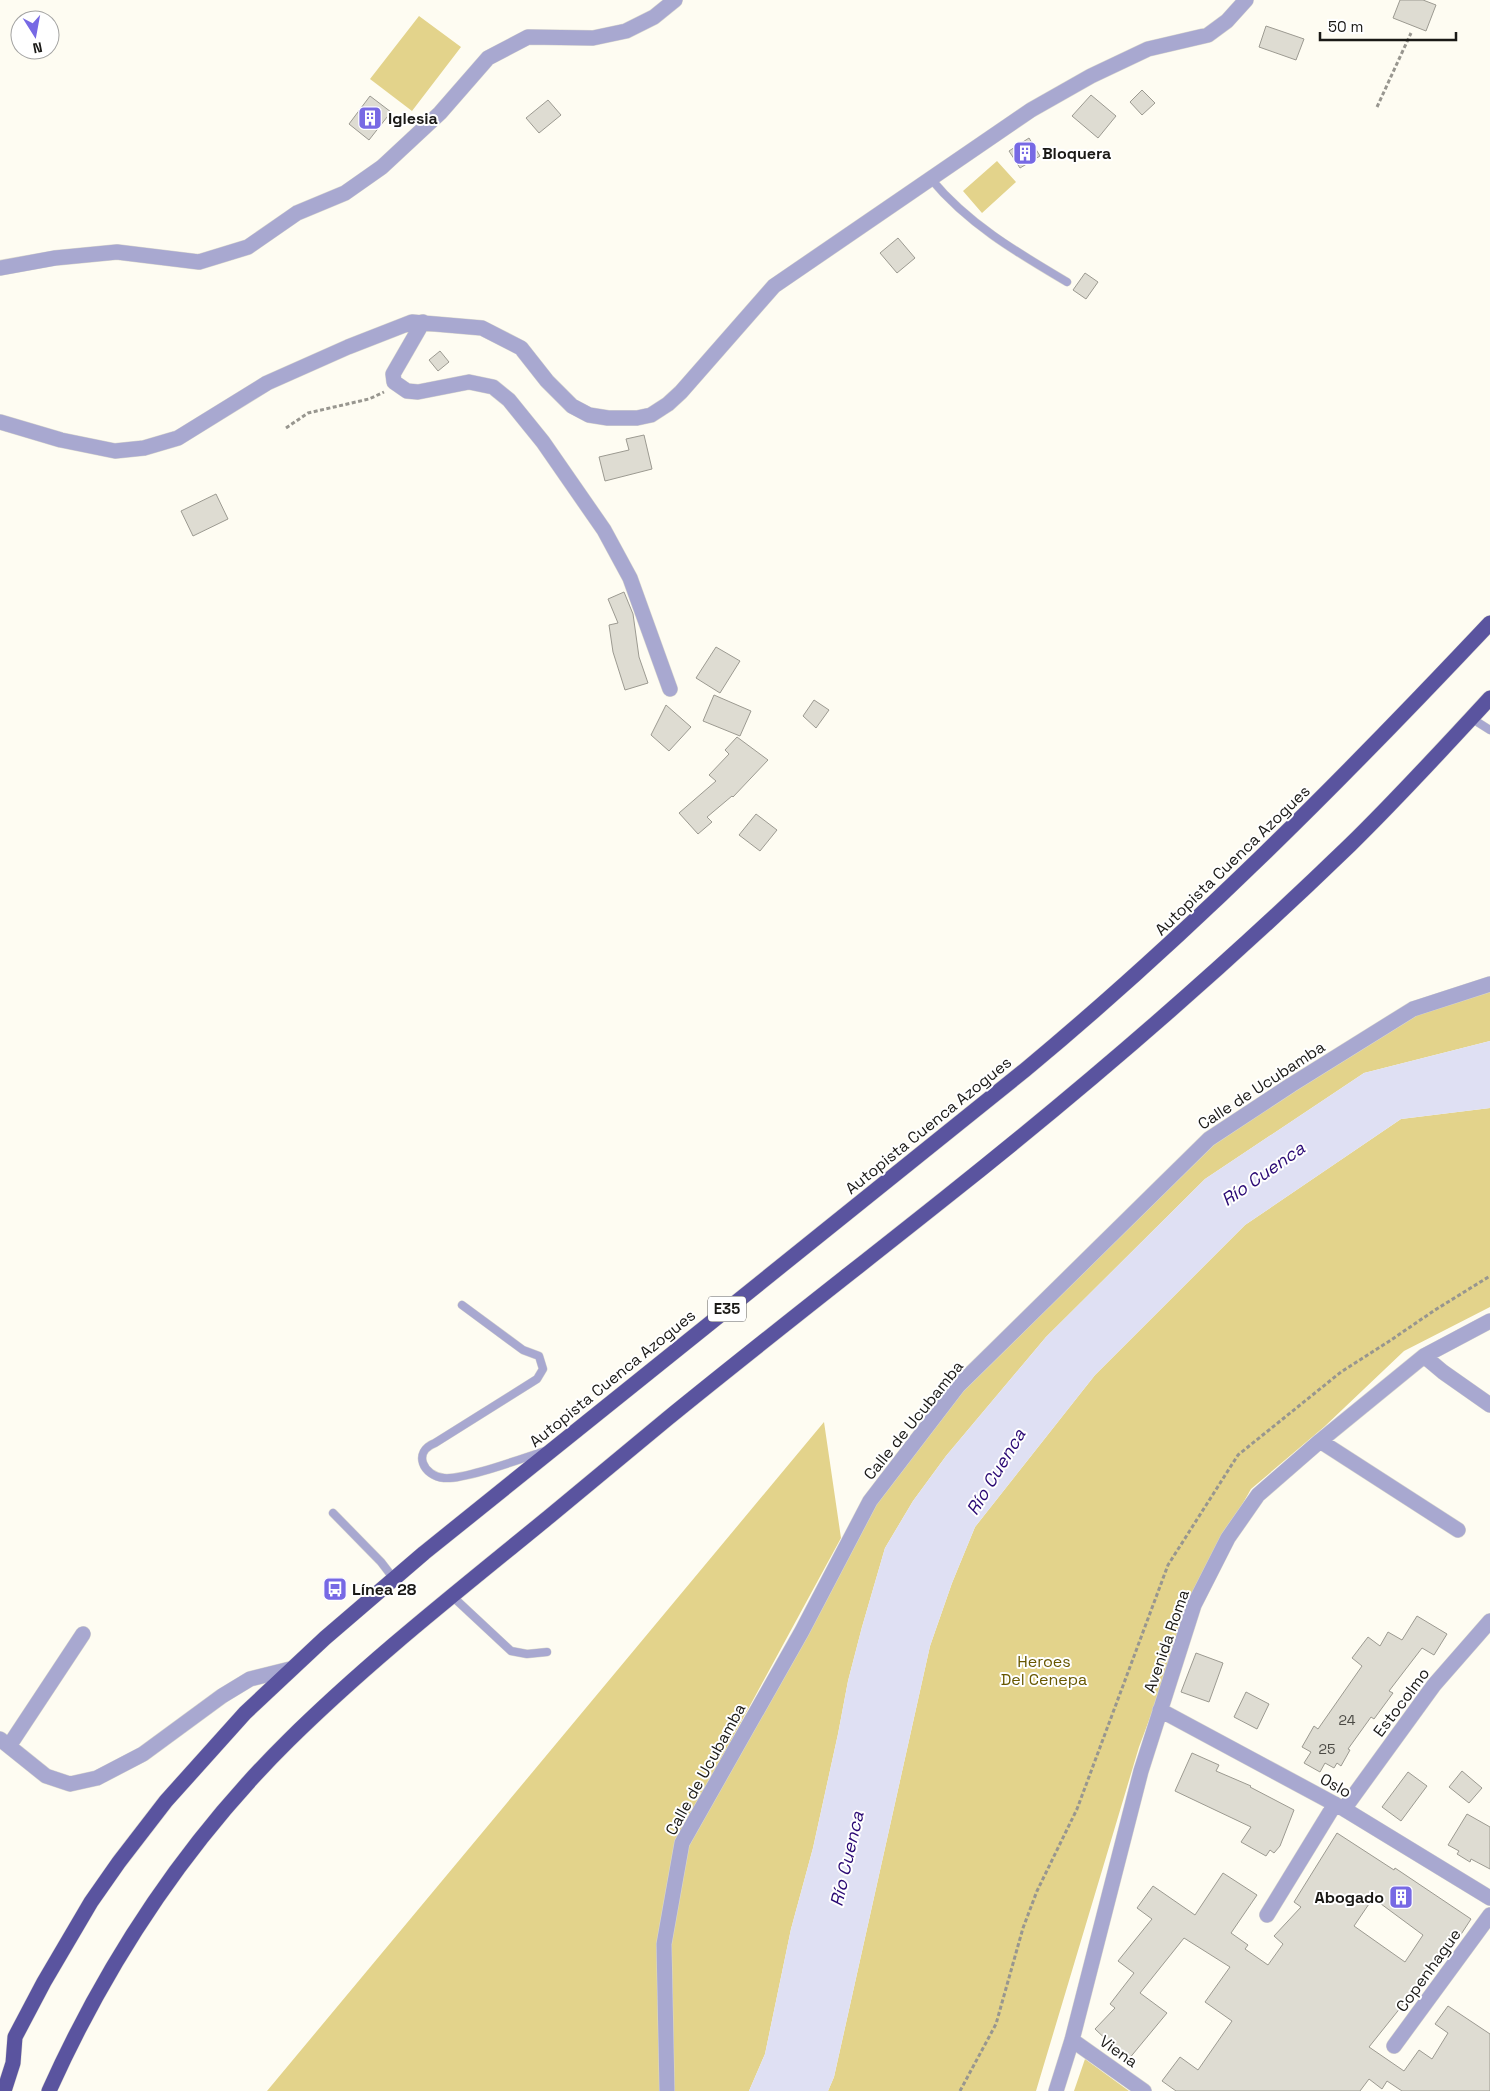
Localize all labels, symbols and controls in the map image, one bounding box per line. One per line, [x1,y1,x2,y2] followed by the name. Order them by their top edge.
[10,10,60,60] north arrow
[1320,10,1456,42] scale bar
[1328,17,1363,36] text: 50 m
[31,38,44,57] text: N
[357,105,383,131] building icon: Iglesia
[388,108,438,129] place label: Iglesia
[1012,140,1038,166] building icon: Bloquera
[1042,143,1111,164] place label: Bloquera
[1150,781,1314,940] street label: Autopista Cuenca Azogues
[1194,1036,1329,1134] street label: Calle de Ucubamba
[841,1052,1016,1199] street label: Autopista Cuenca Azogues
[1216,1136,1310,1211] water label: Río Cuenca
[708,1296,746,1322] road number: E35
[525,1305,700,1452] street label: Autopista Cuenca Azogues
[859,1356,968,1484] street label: Calle de Ucubamba
[961,1424,1031,1519] water label: Río Cuenca
[322,1576,348,1602] bus stop icon: Línea 28
[352,1579,417,1600] place label: Línea 28
[1139,1587,1194,1696] street label: Avenida Roma
[1001,1651,1087,1690] park label: Heroes Del Cenepa
[1369,1664,1434,1741] street label: Estocolmo
[660,1700,750,1839] street label: Calle de Ucubamba
[1339,1711,1356,1729] house number: 24
[1319,1740,1335,1758] house number: 25
[1316,1768,1355,1803] street label: Oslo
[824,1808,869,1909] water label: Río Cuenca
[1388,1884,1414,1910] building icon: Abogado
[1315,1887,1384,1908] place label: Abogado
[1391,1924,1466,2016] street label: Copenhague
[1095,2031,1142,2072] street label: Viena

